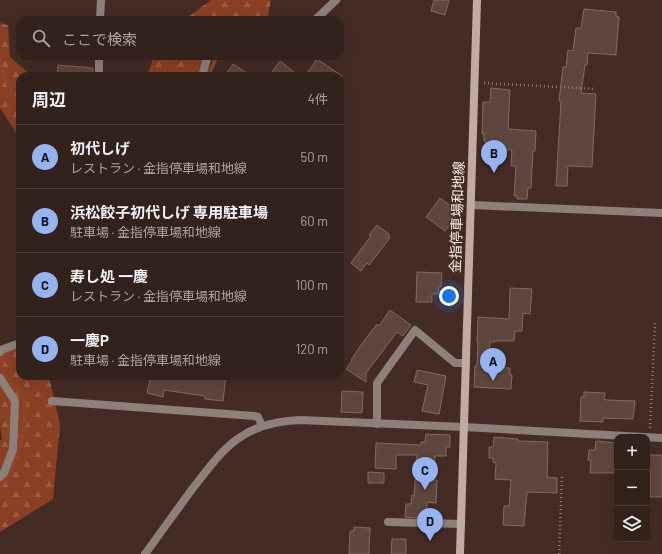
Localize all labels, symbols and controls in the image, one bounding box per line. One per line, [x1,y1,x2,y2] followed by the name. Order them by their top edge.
[16,16,344,60] search box
[30,27,52,49] icon: search
[62,30,137,48] text: ここで検索
[32,89,66,109] text: 周辺
[308,91,328,107] text: 4件
[70,139,130,157] text: 初代しげ
[481,140,507,173] pin: B
[41,149,49,165] text: A
[301,149,328,165] text: 50 m
[70,160,247,176] text: レストラン · 金指停車場和地線
[446,161,467,273] street label: 金指停車場和地線
[70,203,268,221] text: 浜松餃子初代しげ 専用駐車場
[41,213,49,229] text: B
[301,213,328,229] text: 60 m
[70,224,221,240] text: 駐車場 · 金指停車場和地線
[70,267,148,285] text: 寿し処 一慶
[41,277,49,293] text: C
[295,277,328,293] text: 100 m
[439,286,459,306] your location
[70,288,247,304] text: レストラン · 金指停車場和地線
[70,331,109,349] text: 一慶P
[41,341,49,357] text: D
[296,341,328,357] text: 120 m
[480,348,506,381] pin: A
[70,352,221,368] text: 駐車場 · 金指停車場和地線
[614,434,650,542] map controls
[614,434,650,470] button: +
[412,457,438,490] pin: C
[614,470,650,506] button: −
[614,506,650,542] button: layers
[417,508,443,541] pin: D

